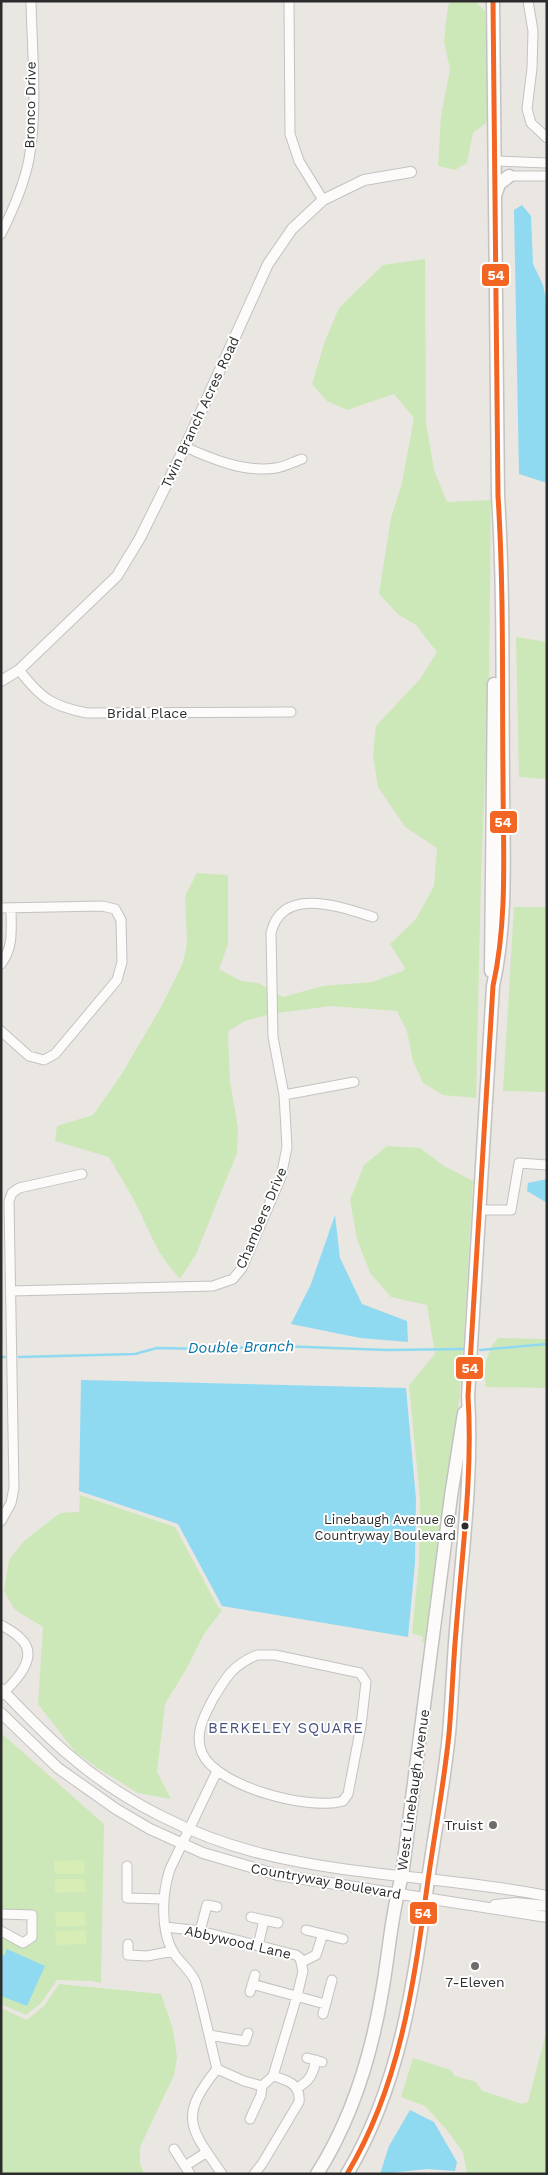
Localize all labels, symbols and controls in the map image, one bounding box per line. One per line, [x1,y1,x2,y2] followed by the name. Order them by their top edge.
[21,61,39,149] street label: Bronco Drive
[481,263,510,287] line badge: 54
[487,267,505,283] text: 54
[158,334,242,490] street label: Twin Branch Acres Road
[107,705,187,721] street label: Bridal Place
[489,810,518,834] line badge: 54
[494,814,512,830] text: 54
[232,1165,290,1271] street label: Chambers Drive
[188,1337,294,1357] water label: Double Branch
[455,1356,484,1380] line badge: 54
[461,1360,479,1376] text: 54
[315,1512,456,1543] place label: Linebaugh Avenue @ Countryway Boulevard
[460,1521,470,1531] marker: Linebaugh Avenue @ Countryway Boulevard
[394,1708,432,1872] street label: West Linebaugh Avenue
[208,1719,364,1737] district label: BERKELEY SQUARE
[444,1817,483,1833] place label: Truist
[487,1819,499,1831] marker: Truist
[250,1860,402,1902] street label: Countryway Boulevard
[409,1901,438,1925] line badge: 54
[414,1905,432,1921] text: 54
[183,1922,293,1962] street label: Abbywood Lane
[469,1960,481,1972] marker: 7-Eleven
[445,1974,505,1990] place label: 7-Eleven

